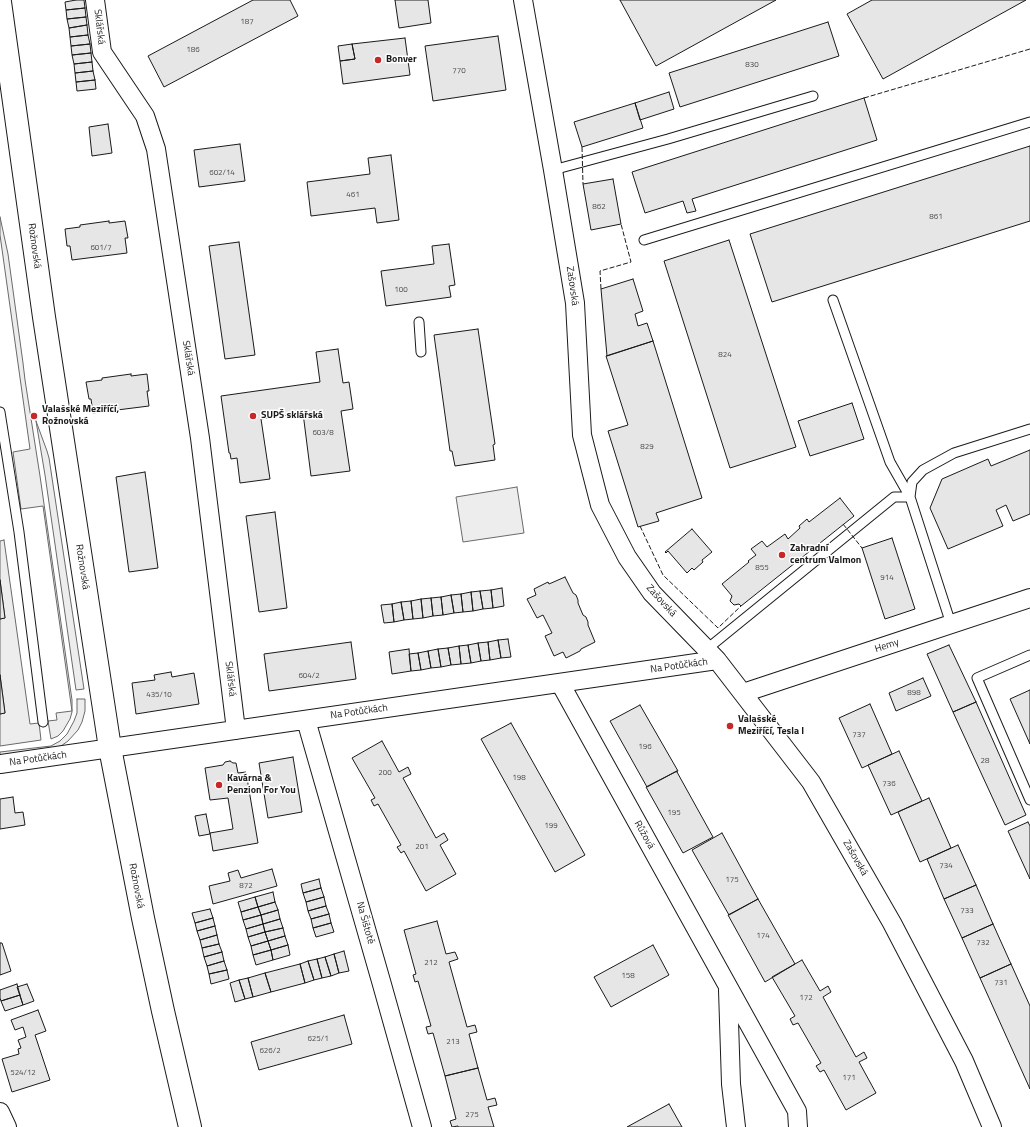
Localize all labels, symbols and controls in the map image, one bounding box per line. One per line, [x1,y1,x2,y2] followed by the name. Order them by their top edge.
[91,9,107,45] street label: Sklářská
[240,17,254,27] house number: 187
[186,45,200,55] house number: 186
[386,54,417,66] place label: Bonver
[373,55,383,65] marker: Bonver
[745,60,759,70] house number: 830
[452,66,466,76] house number: 770
[209,168,235,178] house number: 602/14
[346,190,360,200] house number: 461
[592,202,606,212] house number: 862
[929,212,943,222] house number: 861
[25,223,43,269] street label: Rožnovská
[90,243,112,253] house number: 601/7
[563,266,581,306] street label: Zašovská
[394,285,408,295] house number: 100
[179,340,197,376] street label: Sklářská
[718,350,732,360] house number: 824
[42,404,119,428] place label: Valašské Meziříčí, Rožnovská
[261,410,323,422] place label: SUPŠ sklářská
[29,411,39,421] marker: Valašské Meziříčí, Rožnovská
[248,411,258,421] marker: SUPŠ sklářská
[312,428,334,438] house number: 603/8
[640,442,654,452] house number: 829
[790,543,861,566] place label: Zahradní centrum Valmon
[73,544,91,590] street label: Rožnovská
[777,550,787,560] marker: Zahradní centrum Valmon
[755,563,769,573] house number: 855
[880,573,894,583] house number: 914
[643,582,679,620] street label: Zašovská
[873,636,901,656] street label: Hemy
[650,656,708,676] street label: Na Potůčkách
[222,661,238,697] street label: Sklářská
[298,671,320,681] house number: 604/2
[907,688,921,698] house number: 898
[146,690,172,700] house number: 435/10
[330,702,388,722] street label: Na Potůčkách
[738,714,804,738] place label: Valašské Meziříčí, Tesla I
[725,721,735,731] marker: Valašské Meziříčí, Tesla I
[852,730,866,740] house number: 737
[638,742,652,752] house number: 196
[9,749,67,769] street label: Na Potůčkách
[981,756,989,766] house number: 28
[378,768,392,778] house number: 200
[227,773,296,796] place label: Kavárna & Penzion For You
[512,773,526,783] house number: 198
[882,779,896,789] house number: 736
[214,780,224,790] marker: Kavárna & Penzion For You
[667,808,681,818] house number: 195
[631,819,657,851] street label: Růžová
[544,821,558,831] house number: 199
[840,838,870,878] street label: Zašovská
[415,842,429,852] house number: 201
[939,861,953,871] house number: 734
[126,862,146,910] street label: Rožnovská
[725,875,739,885] house number: 175
[239,881,253,891] house number: 872
[353,900,377,946] street label: Na Šištotě
[960,906,974,916] house number: 733
[756,931,770,941] house number: 174
[976,938,990,948] house number: 732
[424,958,438,968] house number: 212
[621,971,635,981] house number: 158
[994,978,1008,988] house number: 731
[799,993,813,1003] house number: 172
[307,1034,329,1044] house number: 625/1
[446,1037,460,1047] house number: 213
[259,1046,281,1056] house number: 626/2
[10,1068,36,1078] house number: 524/12
[842,1073,856,1083] house number: 171
[465,1110,479,1120] house number: 275

